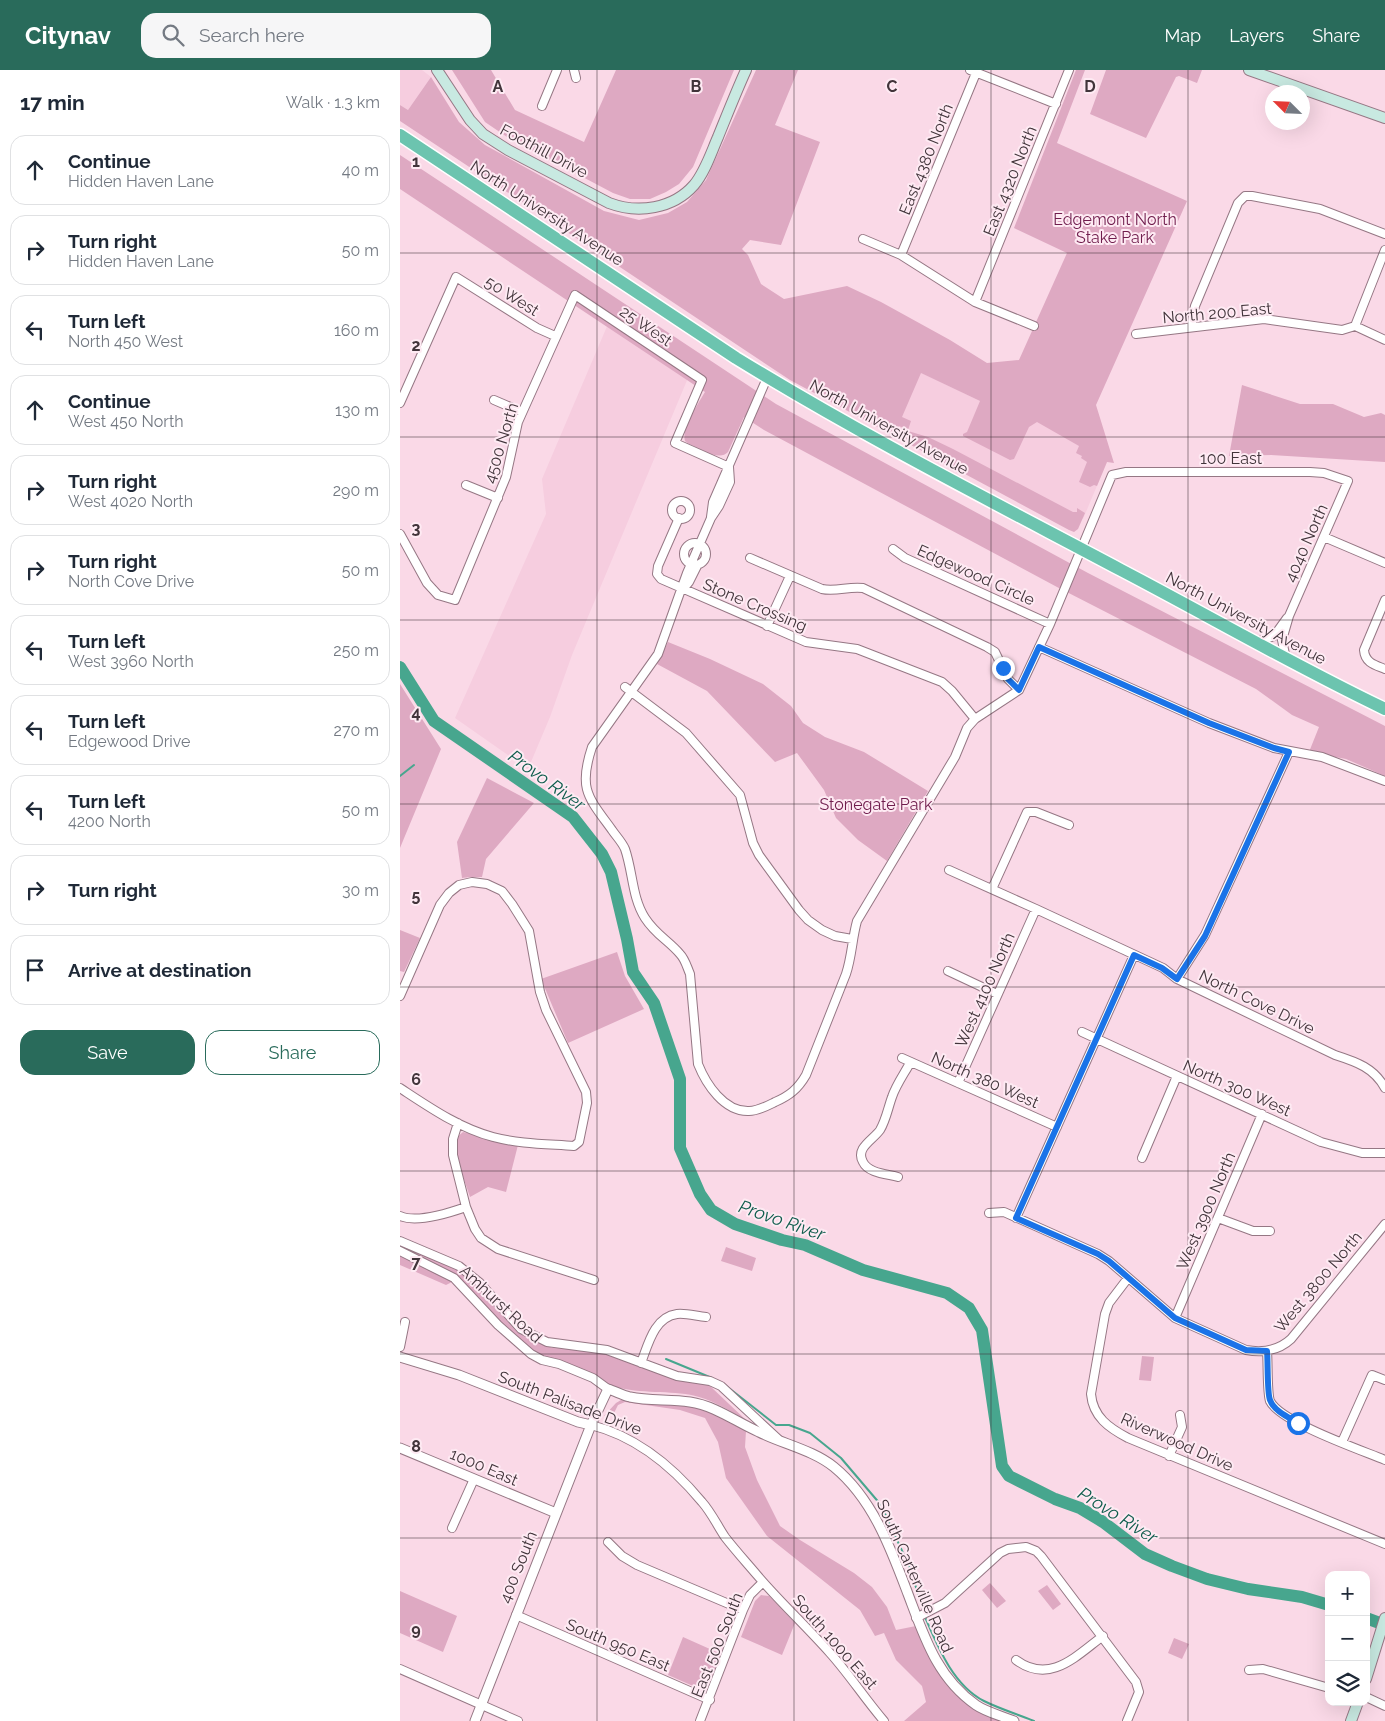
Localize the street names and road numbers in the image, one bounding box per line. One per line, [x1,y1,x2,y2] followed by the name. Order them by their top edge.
[895,101,957,217] street label: East 4380 North
[497,120,591,182] street label: Foothill Drive
[979,123,1041,239] street label: East 4320 North
[467,156,627,270] street label: North University Avenue
[481,272,543,320] street label: 50 West
[1162,299,1273,327] street label: North 200 East
[616,302,676,351] street label: 25 West
[806,375,972,479] street label: North University Avenue
[480,400,522,486] street label: 4500 North
[1200,449,1263,468] street label: 100 East
[1280,501,1332,585] street label: 4040 North
[914,541,1038,609] street label: Edgewood Circle
[1163,568,1329,668] street label: North University Avenue
[700,575,810,635] street label: Stone Crossing
[951,930,1019,1050] street label: West 4100 North
[1196,966,1318,1038] street label: North Cove Drive
[928,1048,1042,1112] street label: North 380 West
[1180,1056,1294,1121] street label: North 300 West
[1173,1149,1239,1273] street label: West 3900 North
[1270,1228,1366,1336] street label: West 3800 North
[456,1261,546,1347] street label: Amhurst Road
[496,1367,644,1439] street label: South Palisade Drive
[1118,1409,1236,1475] street label: Riverwood Drive
[447,1444,521,1490] street label: 1000 East
[873,1496,957,1656] street label: South Carterville Road
[495,1528,541,1606] street label: 400 South
[687,1590,747,1700] street label: East 500 South
[789,1591,882,1694] street label: South 1000 East
[563,1615,673,1676] street label: South 950 East

